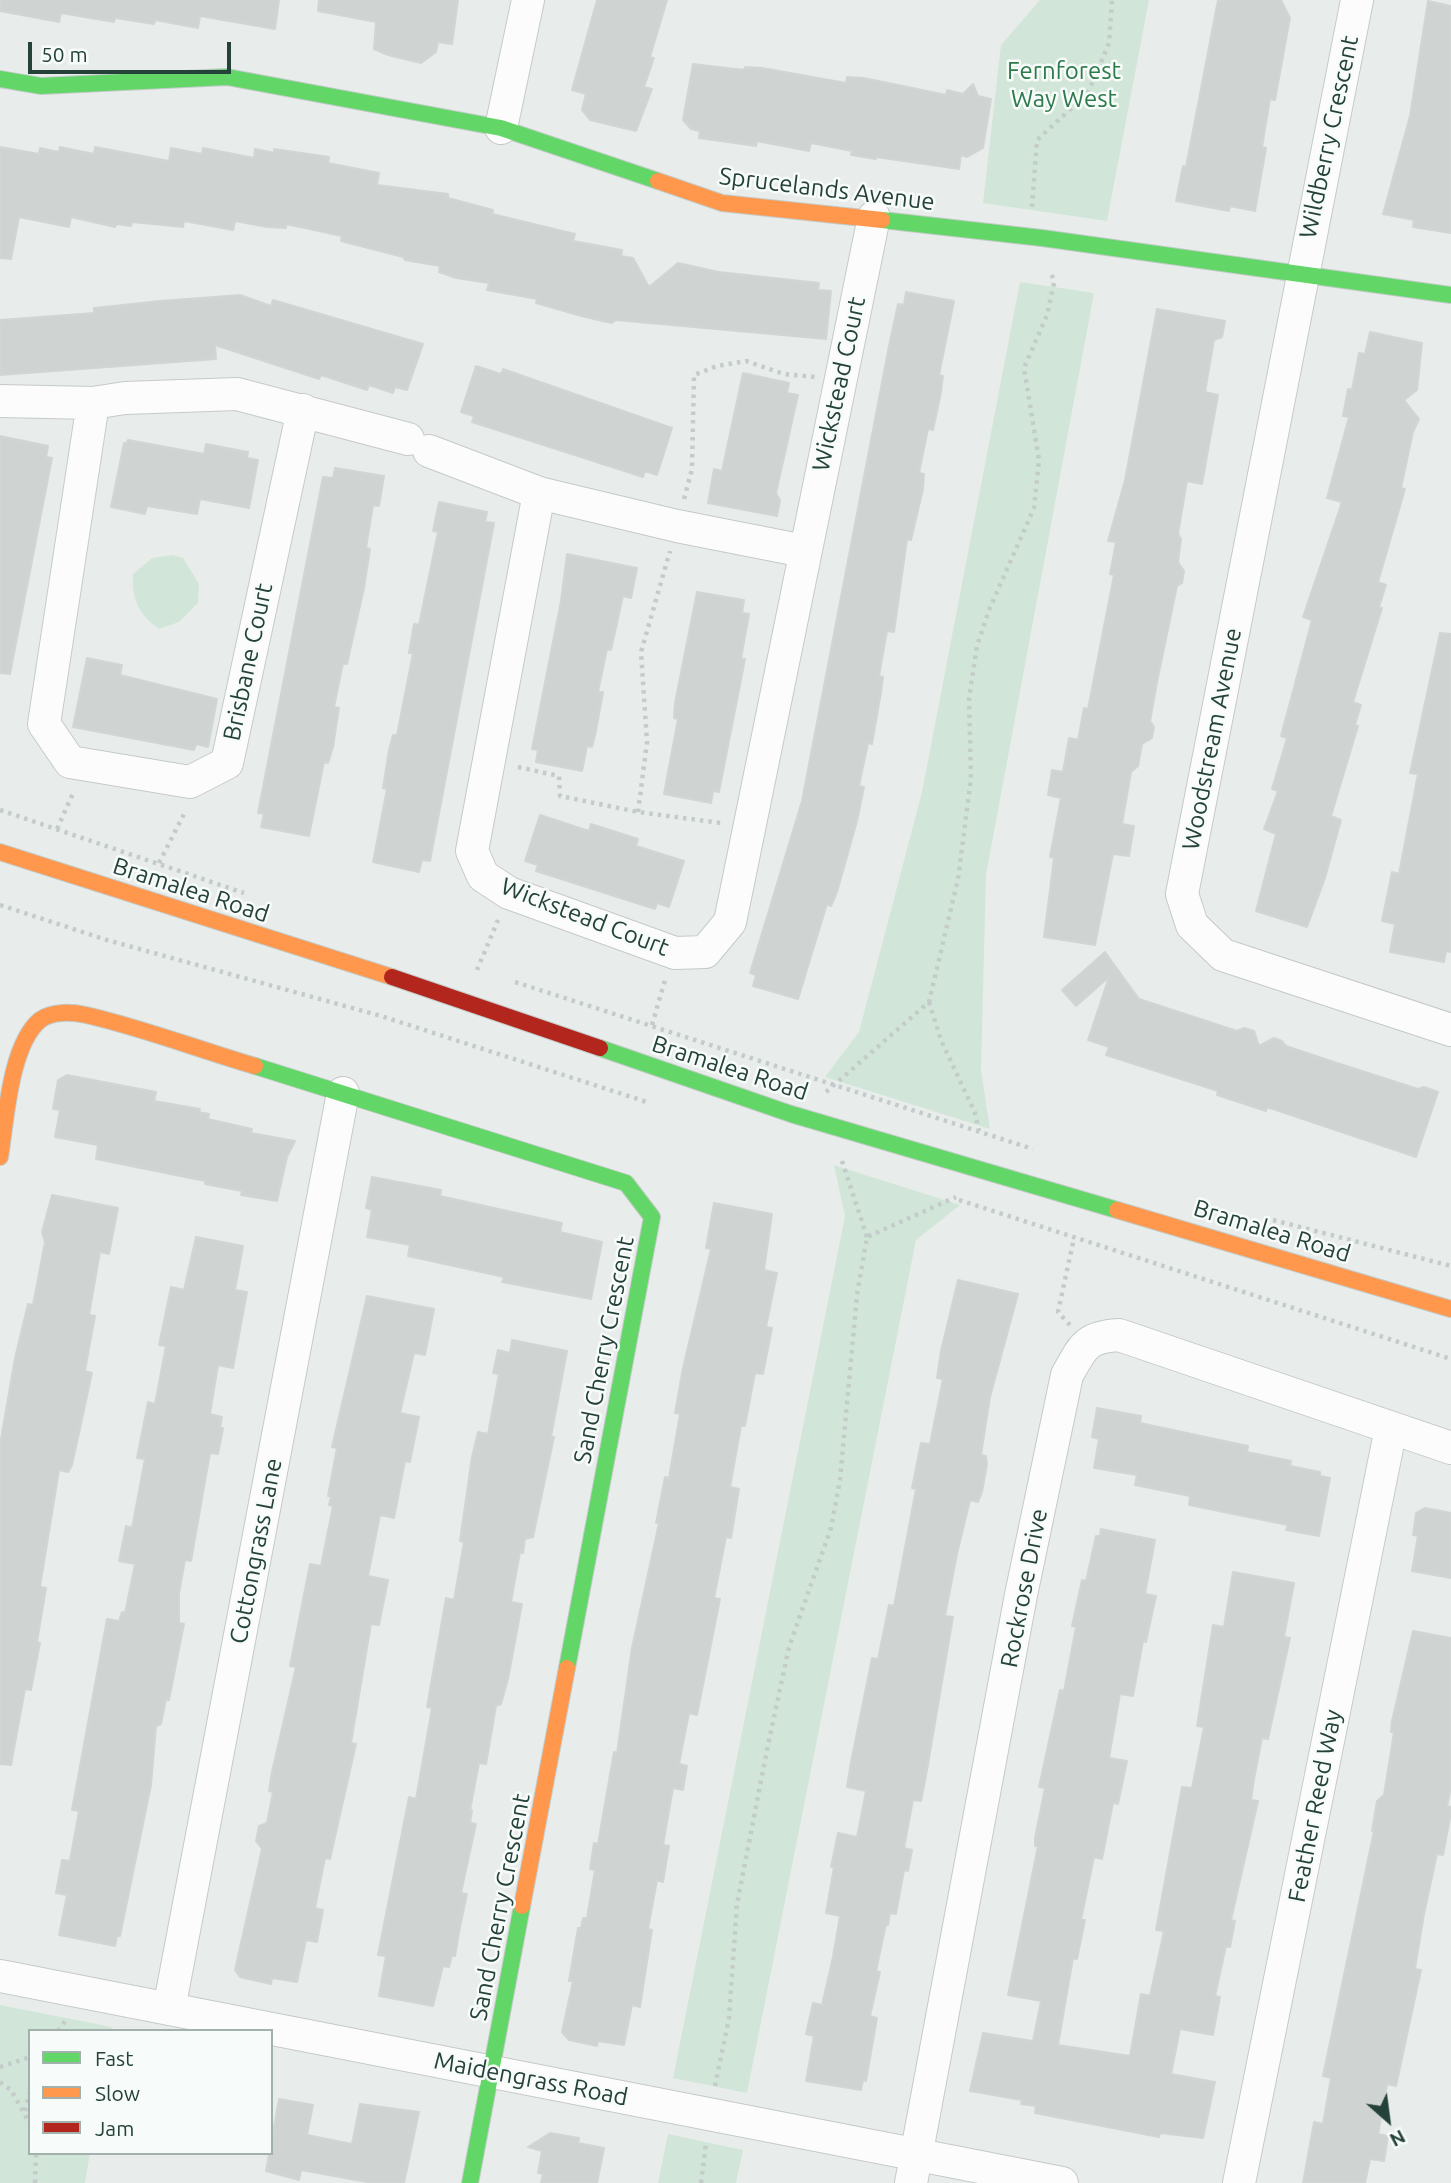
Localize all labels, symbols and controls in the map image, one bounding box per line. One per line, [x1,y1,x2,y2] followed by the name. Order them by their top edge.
[32,28,234,72] scale bar
[1293,33,1365,241] street label: Wildberry Crescent
[41,42,88,66] text: 50 m
[1007,57,1121,113] park label: Fernforest Way West
[718,161,936,217] street label: Sprucelands Avenue
[806,294,872,474] street label: Wickstead Court
[217,581,279,743] street label: Brisbane Court
[1176,626,1248,852] street label: Woodstream Avenue
[109,851,273,929] street label: Bramalea Road
[497,872,673,962] street label: Wickstead Court
[648,1029,812,1107] street label: Bramalea Road
[1190,1193,1354,1269] street label: Bramalea Road
[568,1234,640,1466] street label: Sand Cherry Crescent
[224,1456,288,1646] street label: Cottongrass Lane
[994,1506,1054,1670] street label: Rockrose Drive
[1282,1707,1348,1905] street label: Feather Reed Way
[464,1791,536,2023] street label: Sand Cherry Crescent
[28,2029,273,2155] legend
[95,2046,133,2070] text: Fast
[432,2046,630,2112] street label: Maidengrass Road
[95,2081,140,2105] text: Slow
[1353,2085,1423,2155] north arrow
[95,2116,134,2140] text: Jam
[1386,2125,1409,2152] text: N

